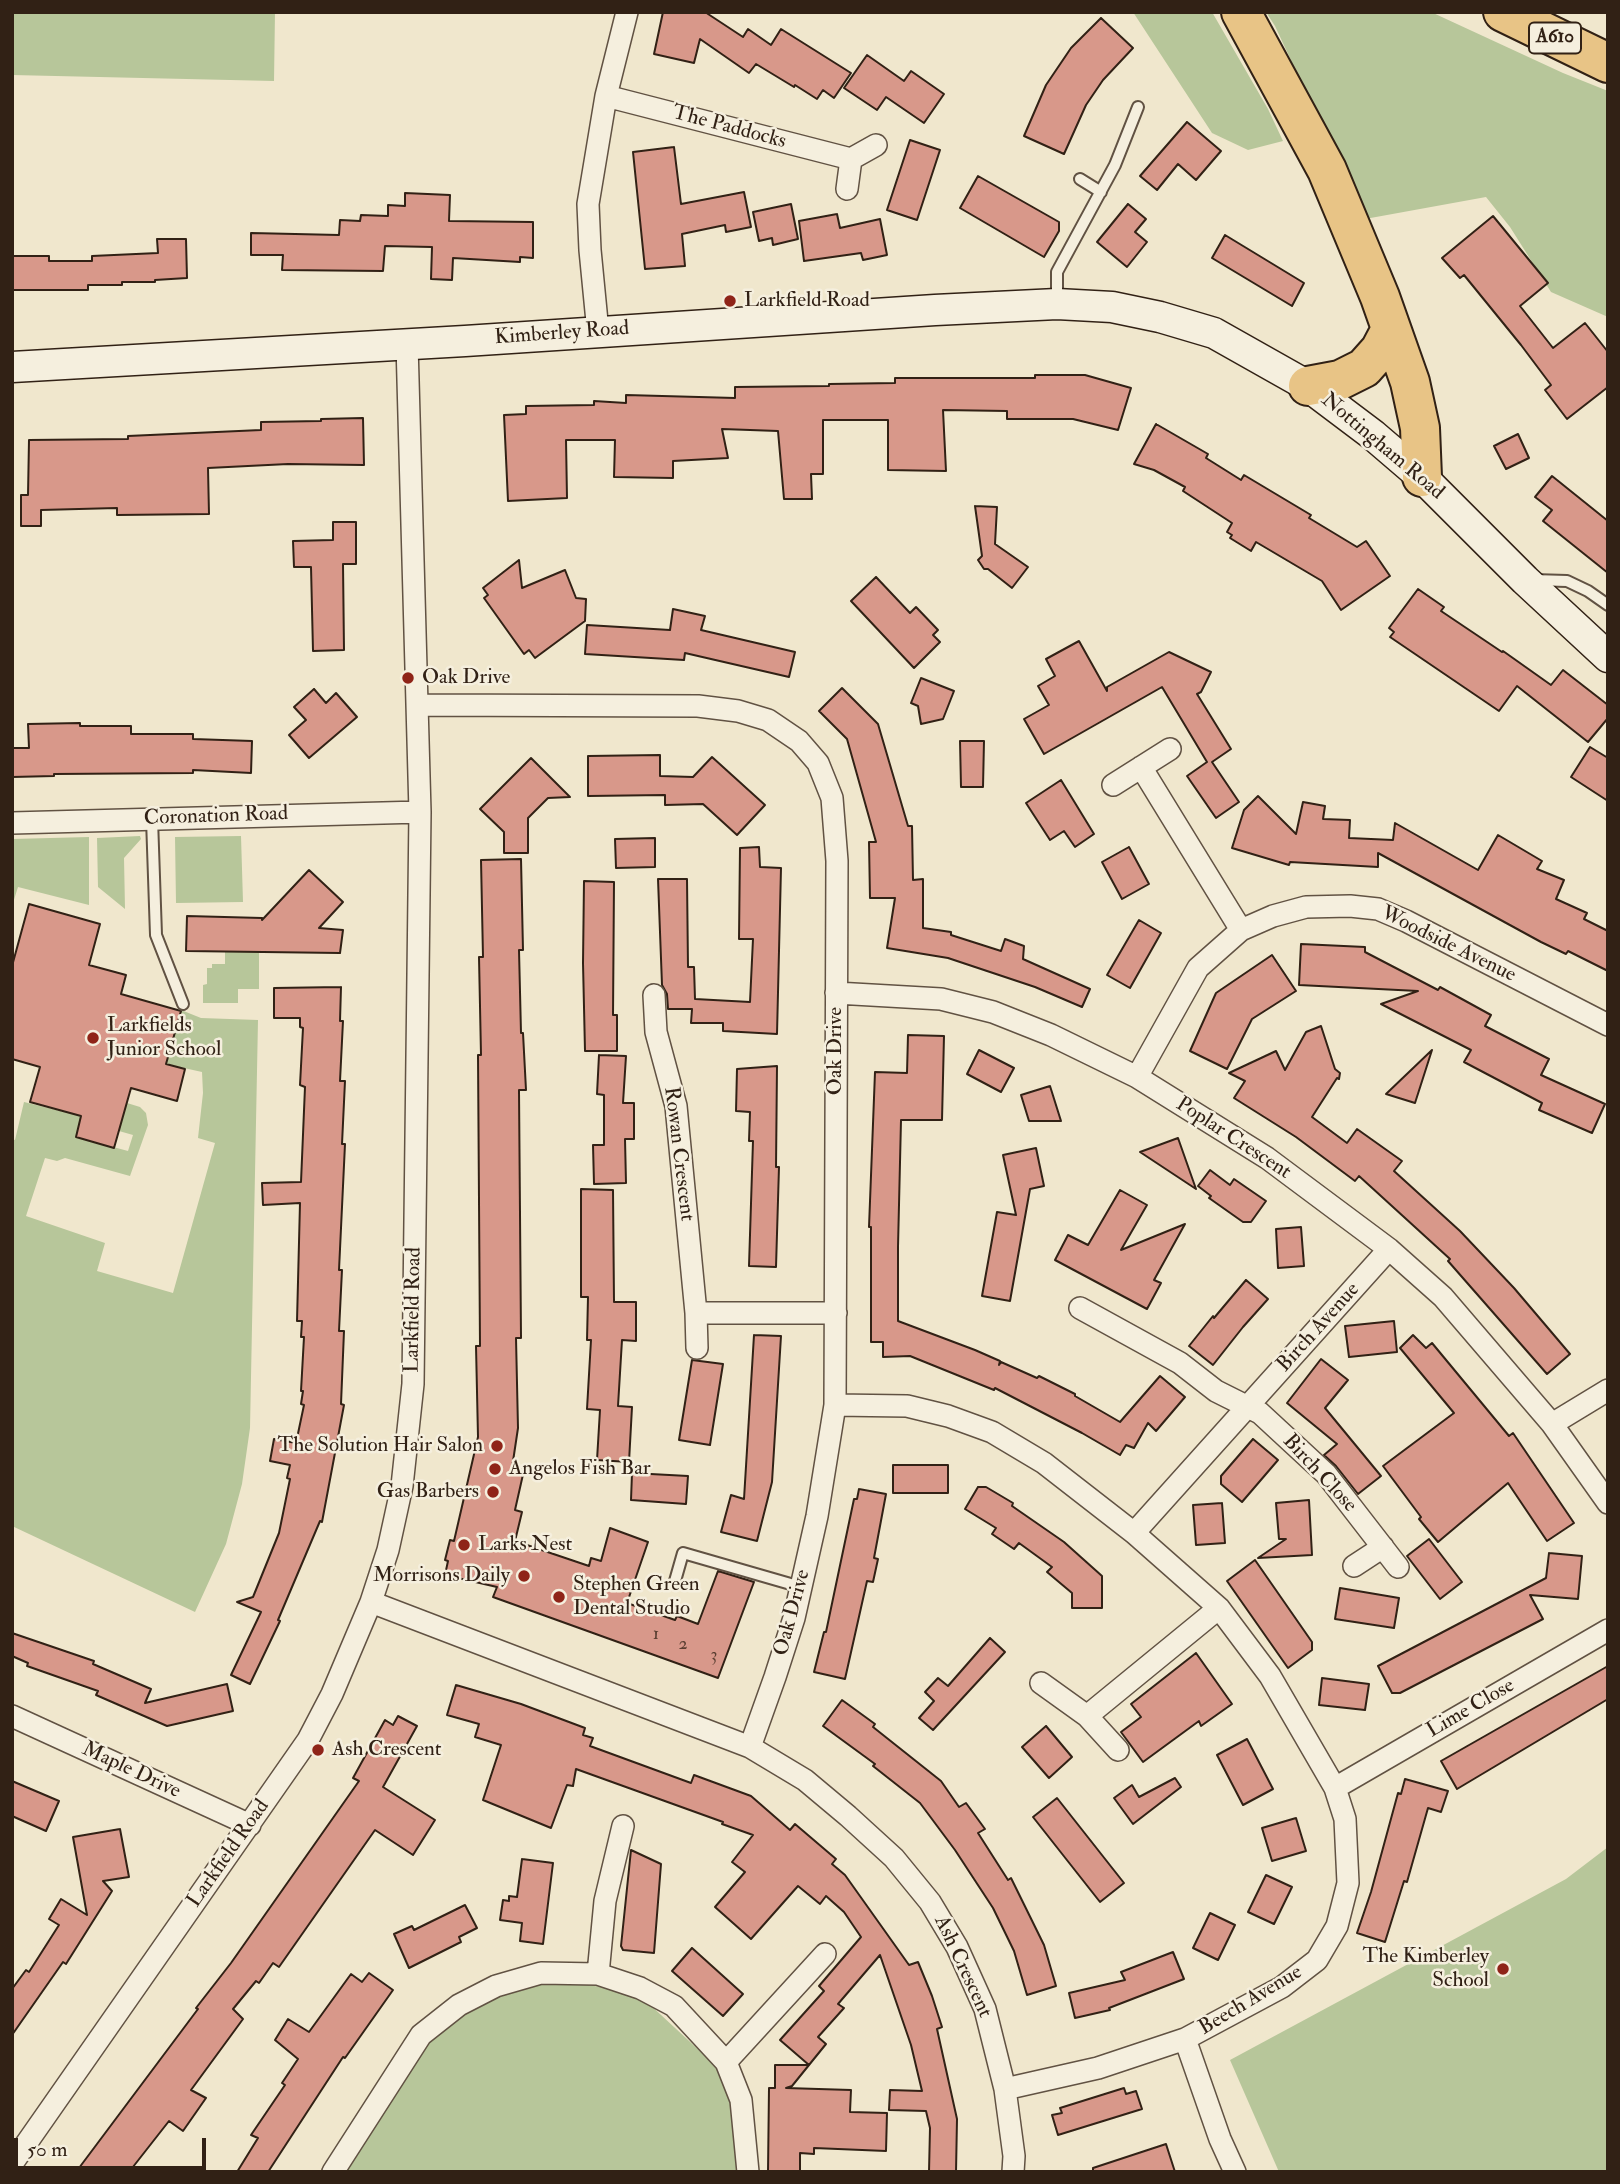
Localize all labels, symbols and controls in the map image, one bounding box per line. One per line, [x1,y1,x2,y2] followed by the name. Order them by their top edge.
[1529,22,1581,54] road number: A610
[669,101,789,155] street label: The Paddocks
[744,288,870,314] place label: Larkfield Road
[722,293,738,309] marker: Larkfield Road
[494,317,630,351] street label: Kimberley Road
[1315,388,1449,506] street label: Nottingham Road
[422,665,510,691] place label: Oak Drive
[400,670,416,686] marker: Oak Drive
[143,802,289,832] street label: Coronation Road
[1376,901,1520,989] street label: Woodside Avenue
[823,1007,849,1095] street label: Oak Drive
[107,1013,221,1063] place label: Larkfields Junior School
[85,1030,101,1046] marker: Larkfields Junior School
[657,1085,699,1223] street label: Rowan Crescent
[1171,1092,1295,1186] street label: Poplar Crescent
[400,1247,428,1373] street label: Larkfield Road
[1272,1278,1366,1378] street label: Birch Avenue
[1276,1430,1362,1518] street label: Birch Close
[278,1433,483,1459] place label: The Solution Hair Salon
[489,1438,505,1454] marker: The Solution Hair Salon
[509,1456,651,1482] place label: Angelos Fish Bar
[487,1461,503,1477] marker: Angelos Fish Bar
[377,1479,479,1505] place label: Gas Barbers
[485,1484,501,1500] marker: Gas Barbers
[478,1532,572,1558] place label: Larks Nest
[456,1537,472,1553] marker: Larks Nest
[373,1563,510,1589] place label: Morrisons Daily
[769,1567,817,1659] street label: Oak Drive
[516,1568,532,1584] marker: Morrisons Daily
[573,1572,700,1622] place label: Stephen Green Dental Studio
[551,1589,567,1605] marker: Stephen Green Dental Studio
[653,1624,659,1646] house number: 1
[678,1634,688,1656] house number: 2
[711,1645,717,1667] house number: 3
[1423,1674,1519,1744] street label: Lime Close
[78,1737,184,1805] street label: Maple Drive
[332,1737,442,1763] place label: Ash Crescent
[310,1742,326,1758] marker: Ash Crescent
[183,1795,275,1913] street label: Larkfield Road
[927,1912,997,2022] street label: Ash Crescent
[1363,1944,1489,1994] place label: The Kimberley School
[1195,1960,1307,2042] street label: Beech Avenue
[1495,1961,1511,1977] marker: The Kimberley School
[18,2124,210,2168] scale bar
[27,2136,68,2163] text: 50 m

